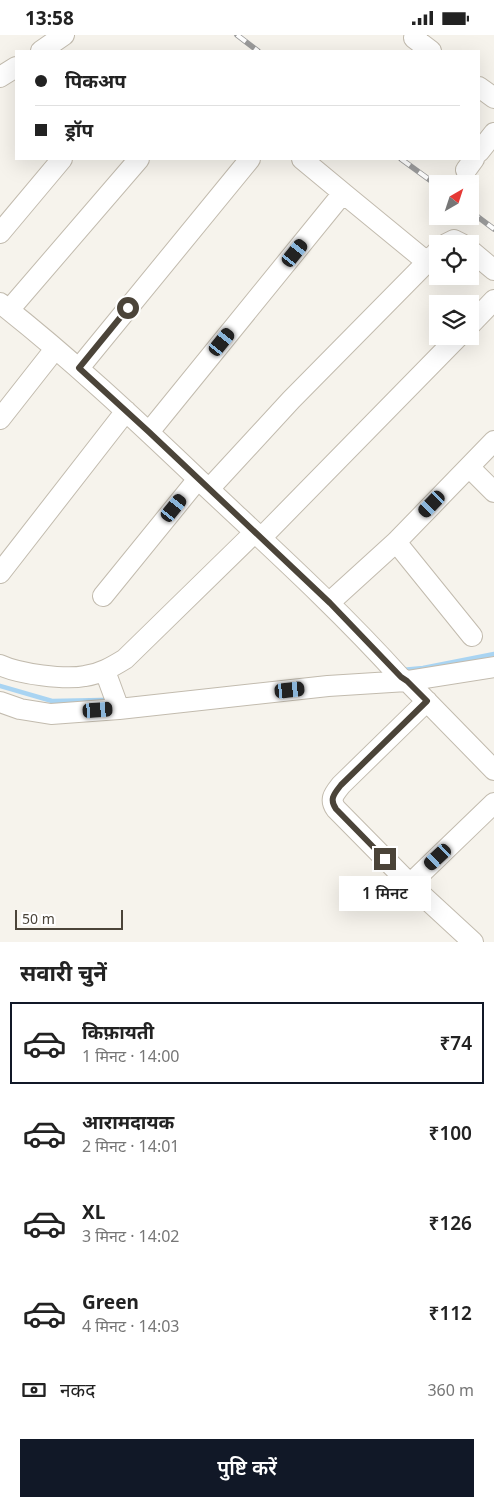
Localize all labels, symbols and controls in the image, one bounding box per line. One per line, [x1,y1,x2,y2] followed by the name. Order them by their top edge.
[25,5,74,31] text: 13:58
[65,68,126,94] text: पिकअप
[65,117,93,143] text: ड्रॉप
[429,175,479,225] north arrow
[429,175,479,345] map controls
[429,235,479,285] button: locate
[279,237,310,269] car
[429,295,479,345] button: layers
[117,297,139,319] route start
[206,326,237,358] car
[416,488,447,520] car
[158,492,189,524] car
[274,681,305,699] car
[82,701,113,719] car
[421,841,454,873] car
[374,848,396,870] route end
[339,877,431,911] callout: 1 मिनट
[362,882,408,904] text: 1 मिनट
[15,907,122,930] scale bar
[22,909,55,928] text: 50 m
[20,957,107,987] text: सवारी चुनें
[82,1019,154,1045] text: किफ़ायती
[22,1021,67,1066] icon: car
[439,1030,472,1056] text: ₹74
[82,1045,179,1067] text: 1 मिनट · 14:00
[82,1109,174,1135] text: आरामदायक
[22,1111,67,1156] icon: car
[429,1120,472,1146] text: ₹100
[82,1135,179,1157] text: 2 मिनट · 14:01
[82,1199,105,1225] text: XL
[22,1201,67,1246] icon: car
[429,1210,472,1236] text: ₹126
[82,1225,179,1247] text: 3 मिनट · 14:02
[82,1289,139,1315] text: Green
[22,1291,67,1336] icon: car
[429,1300,472,1326] text: ₹112
[82,1315,179,1337] text: 4 मिनट · 14:03
[20,1376,48,1404] icon: cash
[60,1377,95,1403] text: नकद
[427,1379,474,1401] text: 360 m
[20,1439,474,1497] button: पुष्टि करें

